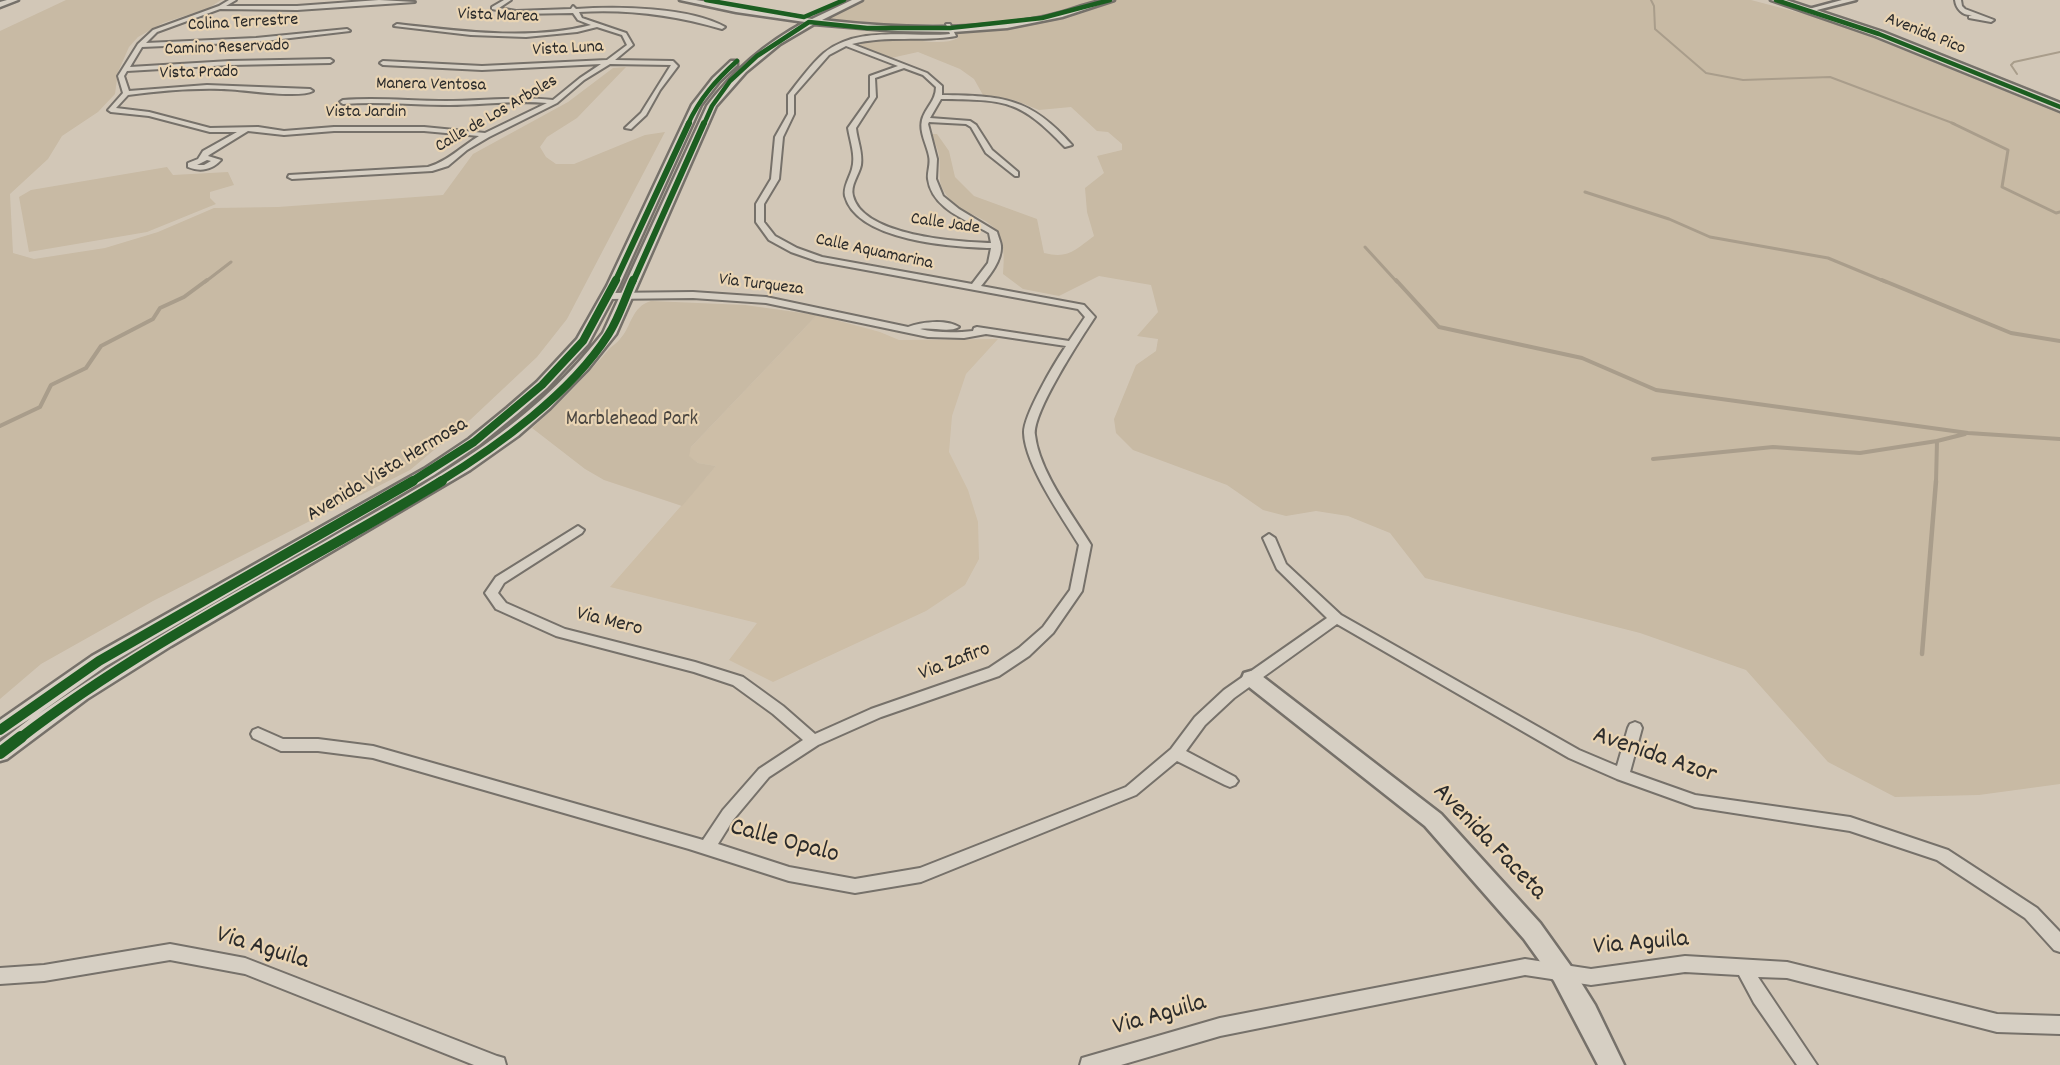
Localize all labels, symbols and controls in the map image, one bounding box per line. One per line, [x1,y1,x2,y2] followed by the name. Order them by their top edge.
[457,5,539,29] street label: Vista Marea
[1882,9,1968,61] street label: Avenida Pico
[187,10,299,38] street label: Colina Terrestre
[164,36,290,62] street label: Camino Reservado
[532,37,604,63] street label: Vista Luna
[160,63,238,85] street label: Vista Prado
[432,71,562,159] street label: Calle de Los Arboles
[376,74,486,98] street label: Manera Ventosa
[326,103,406,125] street label: Vista Jardin
[909,209,981,241] street label: Calle Jade
[813,230,935,276] street label: Calle Aquamarina
[717,270,805,302] street label: Via Turqueza
[566,408,698,434] park label: Marblehead Park
[303,413,473,529] street label: Avenida Vista Hermosa
[573,603,645,643] street label: Via Mero
[916,638,994,688] street label: Via Zafiro
[1588,721,1720,793] street label: Avenida Azor
[1424,778,1552,908] street label: Avenida Faceta
[726,813,842,873] street label: Calle Opalo
[212,921,312,979] street label: Via Aguila
[1592,925,1690,965] street label: Via Aguila
[1110,989,1210,1045] street label: Via Aguila

